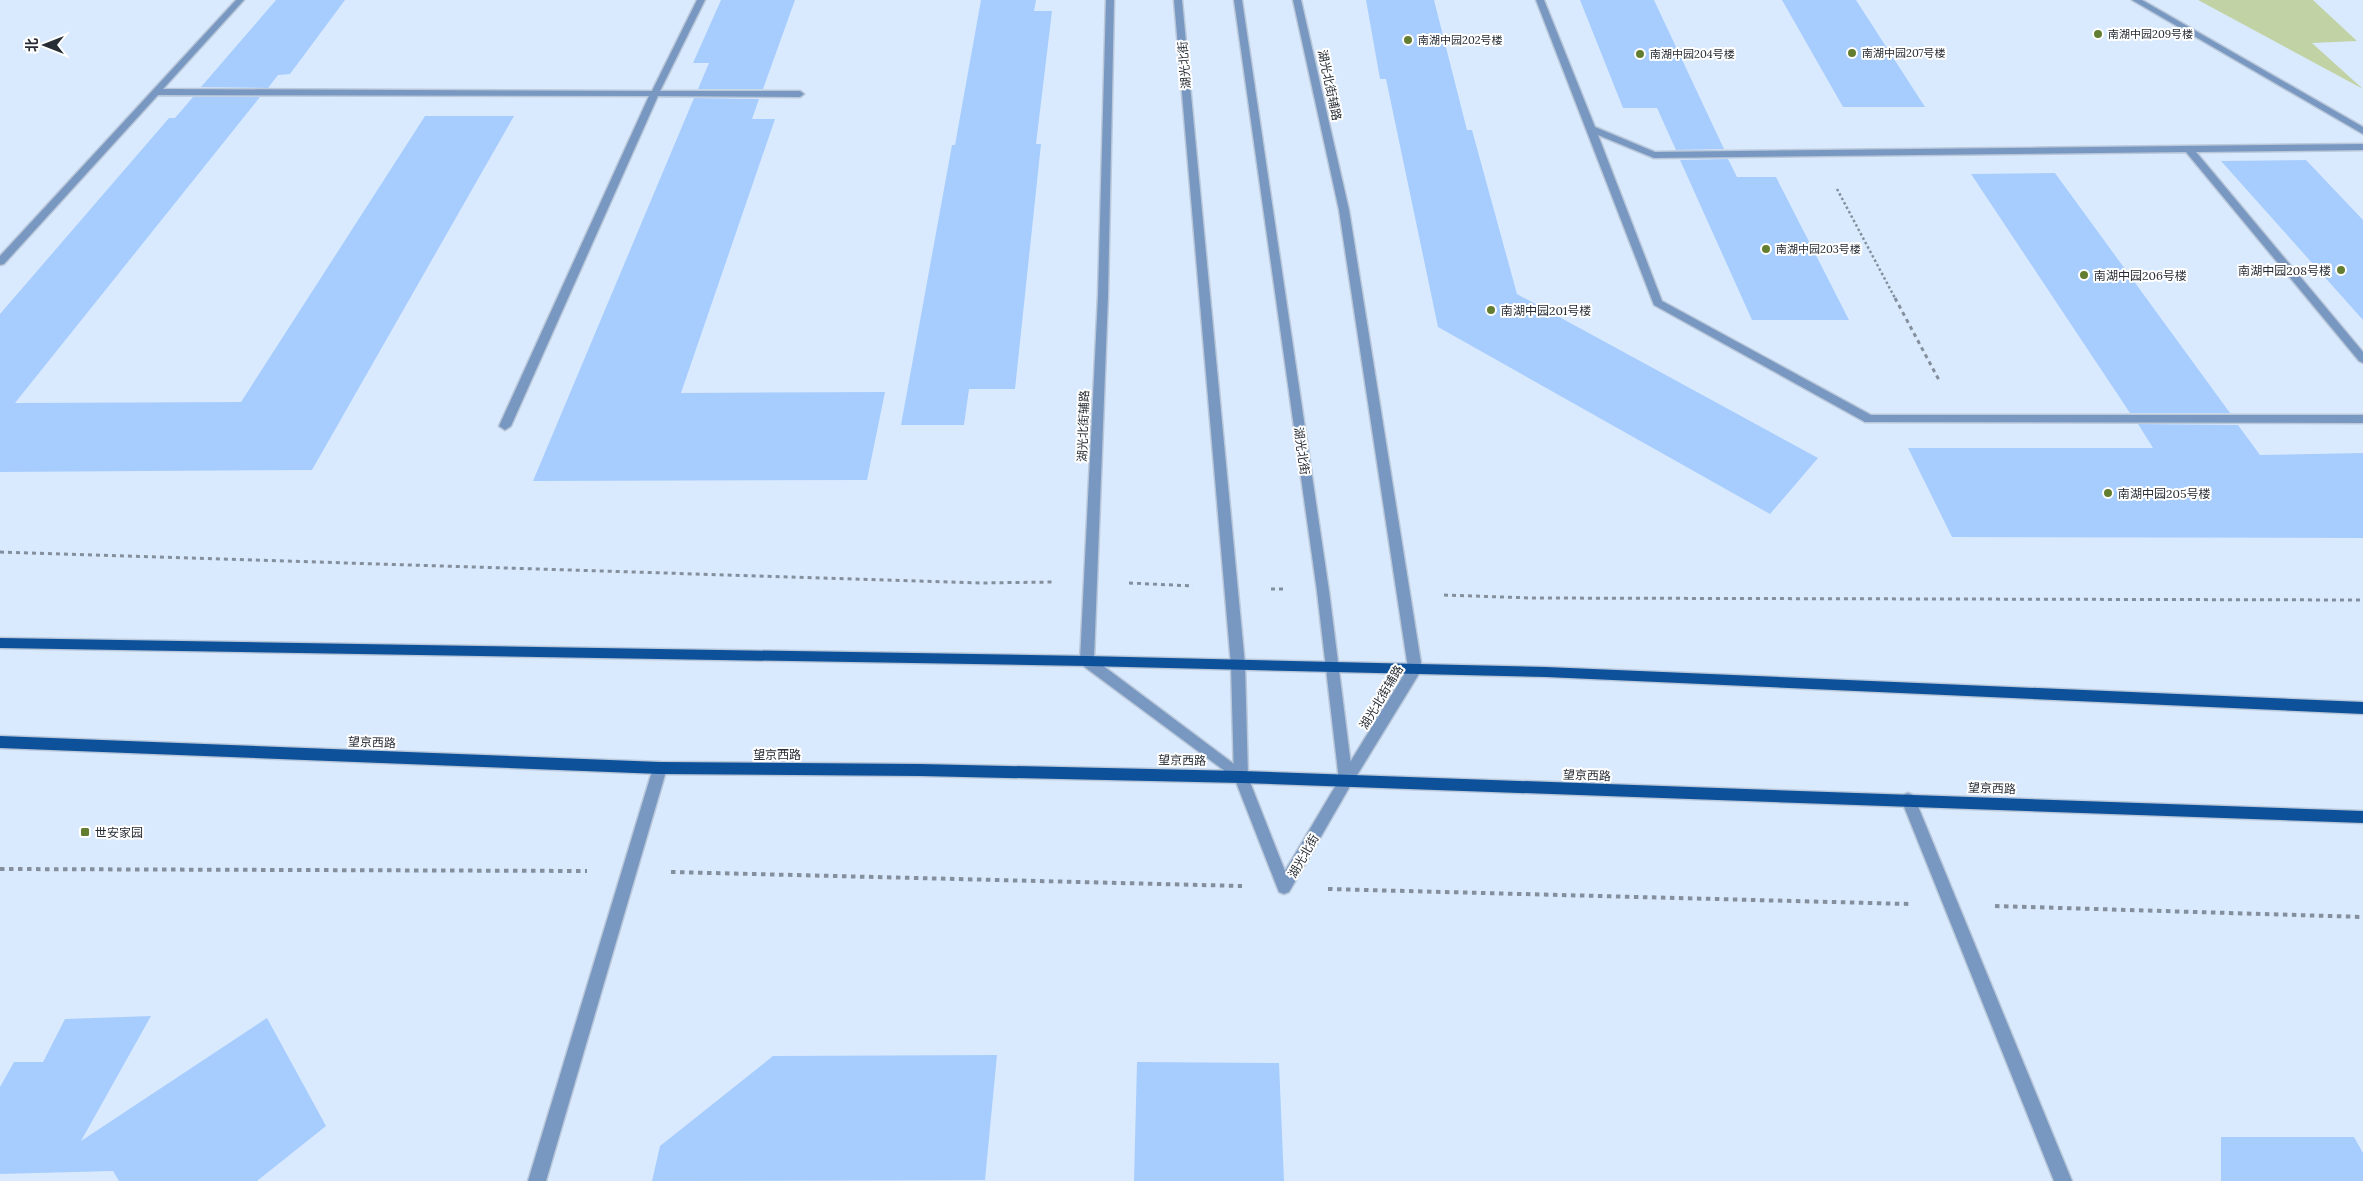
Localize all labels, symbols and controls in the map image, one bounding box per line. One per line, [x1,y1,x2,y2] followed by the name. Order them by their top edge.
[20,20,70,70] north arrow
[2108,27,2193,41] place label: 南湖中园209号楼
[2092,28,2104,40] marker: 南湖中园209号楼
[1418,33,1503,47] place label: 南湖中园202号楼
[1402,34,1414,46] marker: 南湖中园202号楼
[23,38,41,52] text: 北
[1174,40,1194,90] street label: 湖光北街
[1862,46,1946,60] place label: 南湖中园207号楼
[1650,47,1735,61] place label: 南湖中园204号楼
[1846,47,1858,59] marker: 南湖中园207号楼
[1315,48,1345,122] street label: 湖光北街辅路
[1634,48,1646,60] marker: 南湖中园204号楼
[1776,242,1861,256] place label: 南湖中园203号楼
[1760,243,1772,255] marker: 南湖中园203号楼
[2238,263,2331,278] place label: 南湖中园208号楼
[2335,264,2347,276] marker: 南湖中园208号楼
[2094,268,2187,283] place label: 南湖中园206号楼
[2078,269,2090,281] marker: 南湖中园206号楼
[1501,303,1591,318] place label: 南湖中园201号楼
[1485,304,1497,316] marker: 南湖中园201号楼
[1074,390,1092,462] street label: 湖光北街辅路
[1291,426,1313,476] street label: 湖光北街
[2118,486,2210,501] place label: 南湖中园205号楼
[2102,487,2114,499] marker: 南湖中园205号楼
[1356,662,1406,732] street label: 湖光北街辅路
[348,734,396,750] street label: 望京西路
[753,747,801,762] street label: 望京西路
[1158,752,1206,768] street label: 望京西路
[1563,767,1611,783] street label: 望京西路
[1968,780,2016,796] street label: 望京西路
[95,825,143,840] place label: 世安家园
[79,826,91,838] marker: 世安家园
[1285,831,1321,881] street label: 湖光北街

